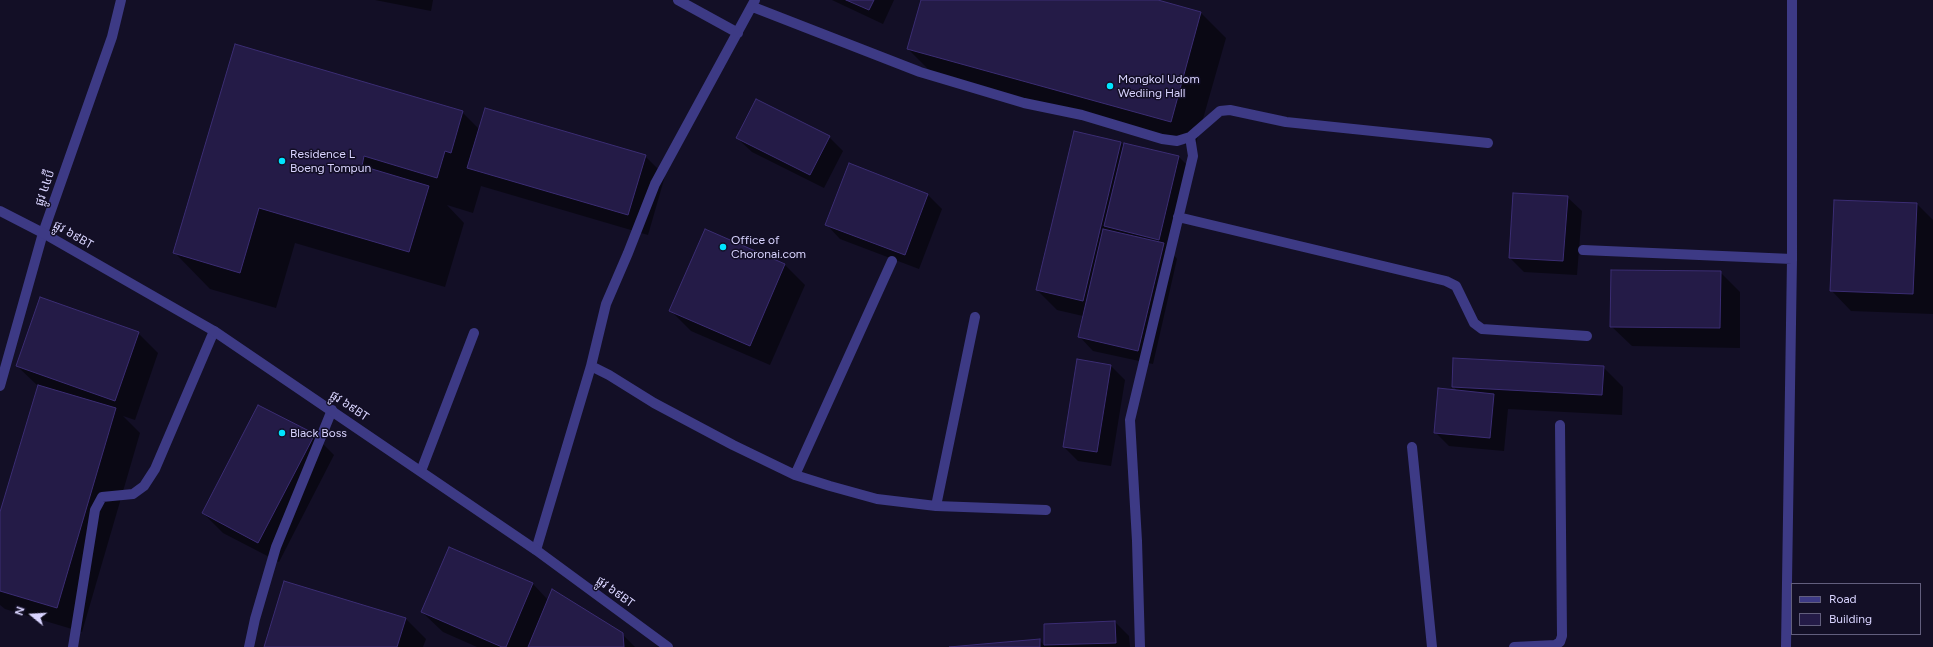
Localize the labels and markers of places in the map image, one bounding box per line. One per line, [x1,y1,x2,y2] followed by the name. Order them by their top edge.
[1118,72,1200,100] place label: Mongkol Udom Wediing Hall
[1105,81,1115,91] marker: Mongkol Udom Wediing Hall
[290,147,371,175] place label: Residence L Boeng Tompun
[277,156,287,166] marker: Residence L Boeng Tompun
[731,233,806,261] place label: Office of Choronai.com
[718,242,728,252] marker: Office of Choronai.com
[290,426,347,440] place label: Black Boss
[277,428,287,438] marker: Black Boss

